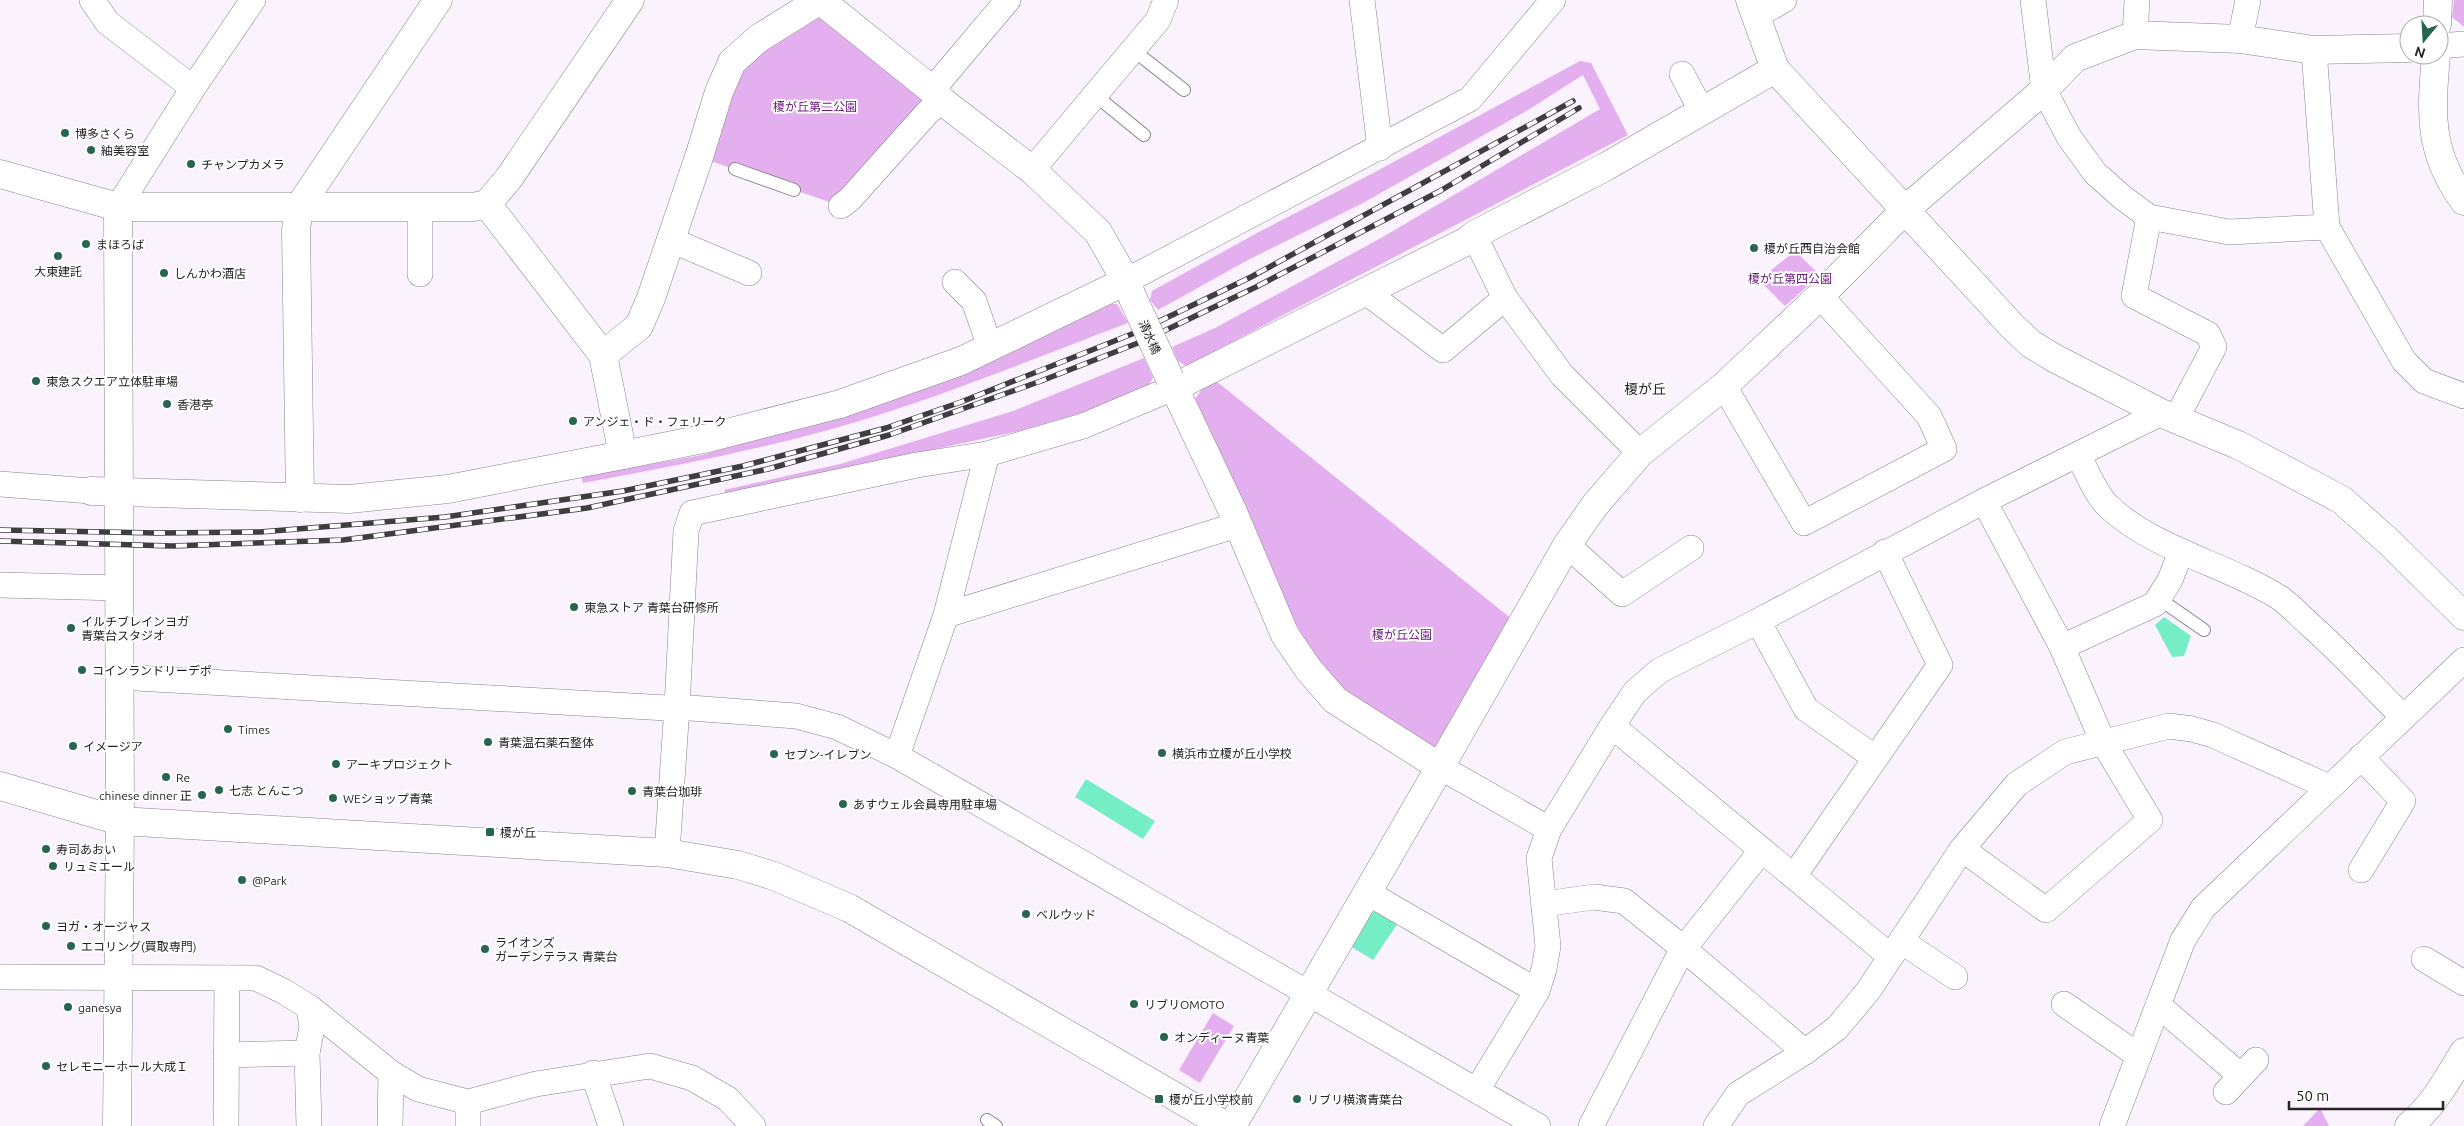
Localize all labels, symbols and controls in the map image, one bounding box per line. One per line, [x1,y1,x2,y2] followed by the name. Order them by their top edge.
[2399,15,2449,65] north arrow
[2413,43,2427,62] text: N
[773,100,857,113] park label: 榎が丘第二公園
[59,127,71,139] marker: 博多さくら
[75,127,135,140] place label: 博多さくら
[85,144,97,156] marker: 紬美容室
[101,144,149,157] place label: 紬美容室
[185,158,197,170] marker: チャンプカメラ
[201,158,285,171] place label: チャンプカメラ
[80,238,92,250] marker: まほろば
[96,238,144,251] place label: まほろば
[1748,242,1760,254] marker: 榎が丘西自治会館
[1764,242,1860,255] place label: 榎が丘西自治会館
[52,250,64,262] marker: 大東建託
[34,265,82,278] place label: 大東建託
[158,267,170,279] marker: しんかわ酒店
[174,267,246,280] place label: しんかわ酒店
[1748,272,1832,285] park label: 榎が丘第四公園
[1137,318,1163,356] street label: 清水橋
[30,375,42,387] marker: 東急スクエア立体駐車場
[46,375,178,388] place label: 東急スクエア立体駐車場
[1624,381,1666,397] district label: 榎が丘
[161,398,173,410] marker: 香港亭
[177,398,213,411] place label: 香港亭
[567,415,579,427] marker: アンジェ・ド・フェリーク
[583,415,727,428] place label: アンジェ・ド・フェリーク
[568,601,580,613] marker: 東急ストア 青葉台研修所
[584,601,719,614] place label: 東急ストア 青葉台研修所
[81,615,189,642] place label: イルチブレインヨガ 青葉台スタジオ
[65,622,77,634] marker: イルチブレインヨガ 青葉台スタジオ
[1372,628,1432,641] park label: 榎が丘公園
[76,664,88,676] marker: コインランドリーデポ
[92,664,212,677] place label: コインランドリーデポ
[222,723,234,735] marker: Times
[238,723,270,736] place label: Times
[482,736,494,748] marker: 青葉温石薬石整体
[498,736,594,749] place label: 青葉温石薬石整体
[67,740,79,752] marker: イメージア
[83,740,143,753] place label: イメージア
[1156,747,1168,759] marker: 横浜市立榎が丘小学校
[1172,747,1292,760] place label: 横浜市立榎が丘小学校
[768,748,780,760] marker: セブン-イレブン
[784,748,871,761] place label: セブン-イレブン
[330,758,342,770] marker: アーキプロジェクト
[346,758,453,771] place label: アーキプロジェクト
[160,771,172,783] marker: Re
[176,771,190,784] place label: Re
[213,784,225,796] marker: 七志 とんこつ
[229,784,304,797] place label: 七志 とんこつ
[626,785,638,797] marker: 青葉台珈琲
[642,785,702,798] place label: 青葉台珈琲
[99,789,192,802] place label: chinese dinner 正
[196,789,208,801] marker: chinese dinner 正
[327,792,339,804] marker: WEショップ青葉
[343,792,433,805] place label: WEショップ青葉
[837,798,849,810] marker: あすウェル会員専用駐車場
[853,798,997,811] place label: あすウェル会員専用駐車場
[484,826,496,838] marker: 榎が丘
[500,826,536,839] place label: 榎が丘
[40,843,52,855] marker: 寿司あおい
[56,843,116,856] place label: 寿司あおい
[47,860,59,872] marker: リュミエール
[63,860,135,873] place label: リュミエール
[236,874,248,886] marker: @Park
[252,874,287,887] place label: @Park
[1020,908,1032,920] marker: ベルウッド
[1036,908,1096,921] place label: ベルウッド
[40,920,52,932] marker: ヨガ・オージャス
[56,920,151,933] place label: ヨガ・オージャス
[495,936,618,963] place label: ライオンズ ガーデンテラス 青葉台
[65,940,77,952] marker: エコリング(買取専門)
[81,940,197,954] place label: エコリング(買取専門)
[479,943,491,955] marker: ライオンズ ガーデンテラス 青葉台
[1128,998,1140,1010] marker: リブリOMOTO
[1144,998,1225,1011] place label: リブリOMOTO
[62,1001,74,1013] marker: ganesya
[78,1001,122,1014] place label: ganesya
[1158,1031,1170,1043] marker: オンディーヌ青葉
[1174,1031,1269,1044] place label: オンディーヌ青葉
[40,1060,52,1072] marker: セレモニーホール大成Ｉ
[56,1060,188,1073] place label: セレモニーホール大成Ｉ
[2289,1078,2443,1110] scale bar
[2296,1087,2329,1104] text: 50 m
[1153,1093,1165,1105] marker: 榎が丘小学校前
[1169,1093,1253,1106] place label: 榎が丘小学校前
[1291,1093,1303,1105] marker: リブリ横濱青葉台
[1307,1093,1403,1106] place label: リブリ横濱青葉台

